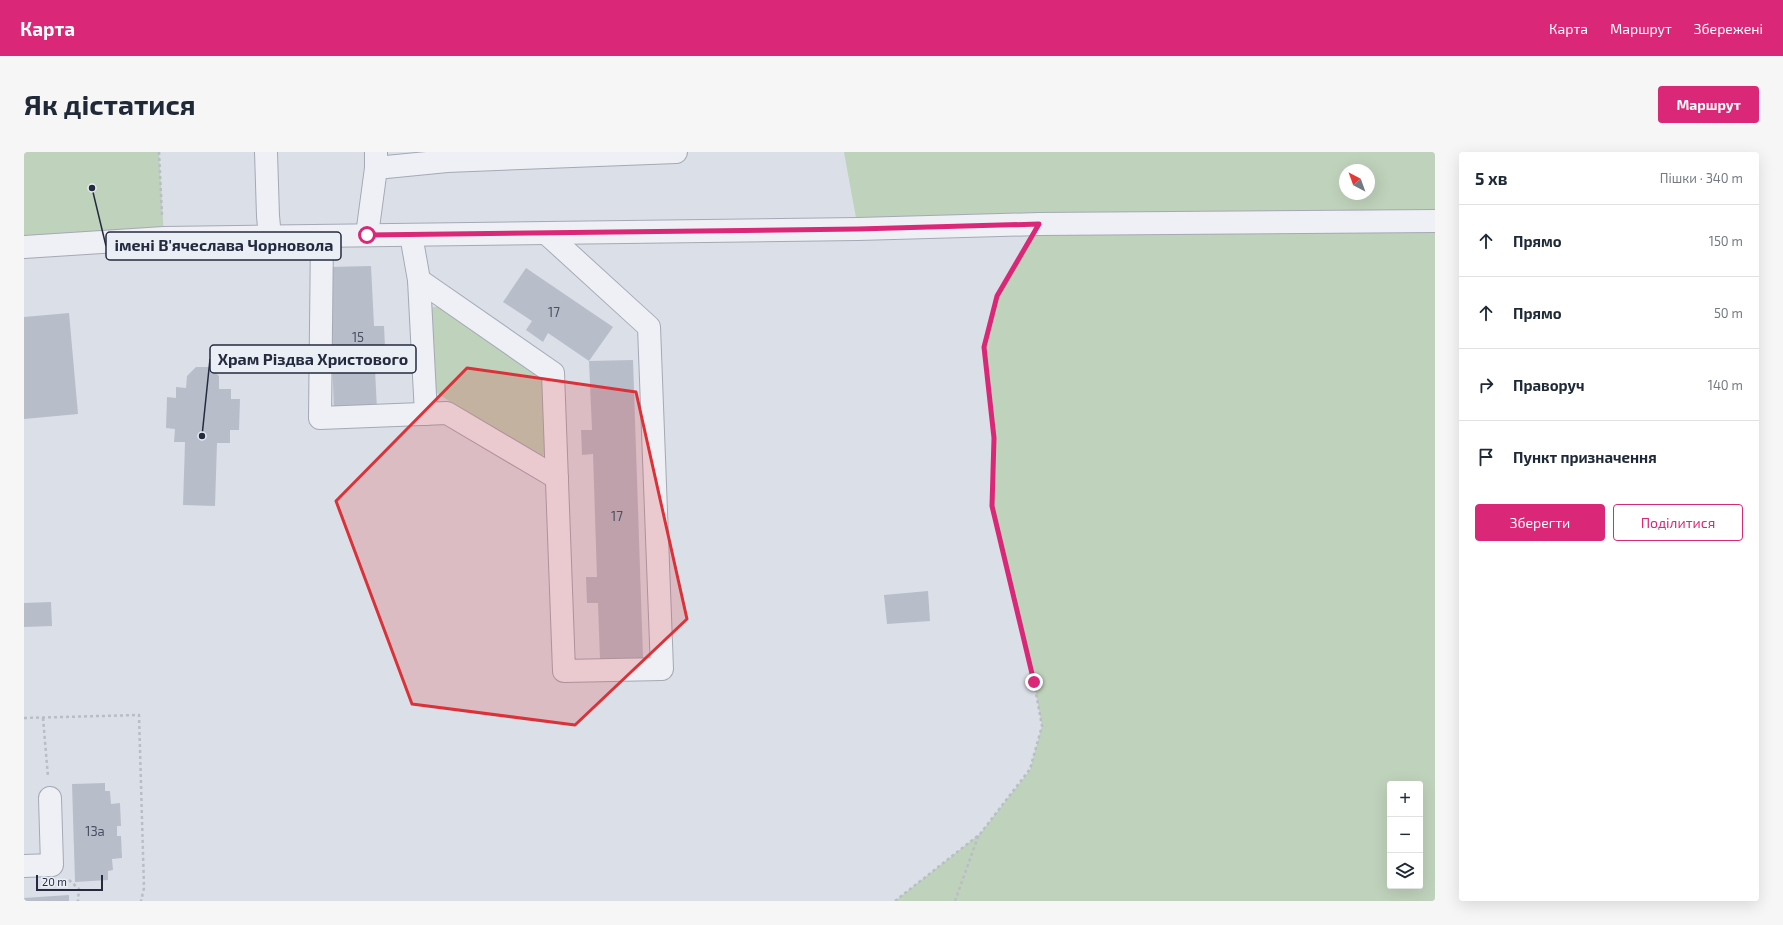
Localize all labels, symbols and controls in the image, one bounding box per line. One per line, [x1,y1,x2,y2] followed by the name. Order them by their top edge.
[20,17,75,40] text: Карта
[1549,20,1588,37] text: Карта
[1610,20,1672,37] text: Маршрут
[1694,20,1763,37] text: Збережені
[1658,86,1759,123] button: Маршрут
[24,87,196,121] text: Як дістатися
[1339,164,1375,200] north arrow
[1475,168,1508,188] text: 5 хв
[1660,170,1743,186] text: Пішки · 340 m
[358,226,376,244] route start
[1475,230,1497,252] icon: ahead
[106,232,341,260] callout: імені В'ячеслава Чорновола
[1513,232,1562,250] text: Прямо
[1709,233,1743,249] text: 150 m
[115,235,333,254] text: імені В'ячеслава Чорновола
[1475,302,1497,324] icon: ahead
[548,304,560,320] house number: 17
[1513,304,1562,322] text: Прямо
[1714,305,1743,321] text: 50 m
[352,329,364,345] house number: 15
[210,345,416,373] callout: Храм Різдва Христового
[218,349,408,368] text: Храм Різдва Христового
[1475,374,1497,396] icon: right
[1513,376,1584,394] text: Праворуч
[1708,377,1743,393] text: 140 m
[1475,446,1497,468] icon: arrive
[1513,448,1657,466] text: Пункт призначення
[1475,504,1605,541] button: Зберегти
[1613,504,1743,541] button: Поділитися
[611,508,623,524] house number: 17
[1025,673,1043,691] route end
[1387,781,1423,889] map controls
[1387,781,1423,817] button: +
[1387,817,1423,853] button: −
[85,823,105,839] house number: 13а
[1387,853,1423,889] button: layers
[36,873,103,892] scale bar
[42,875,67,888] text: 20 m

